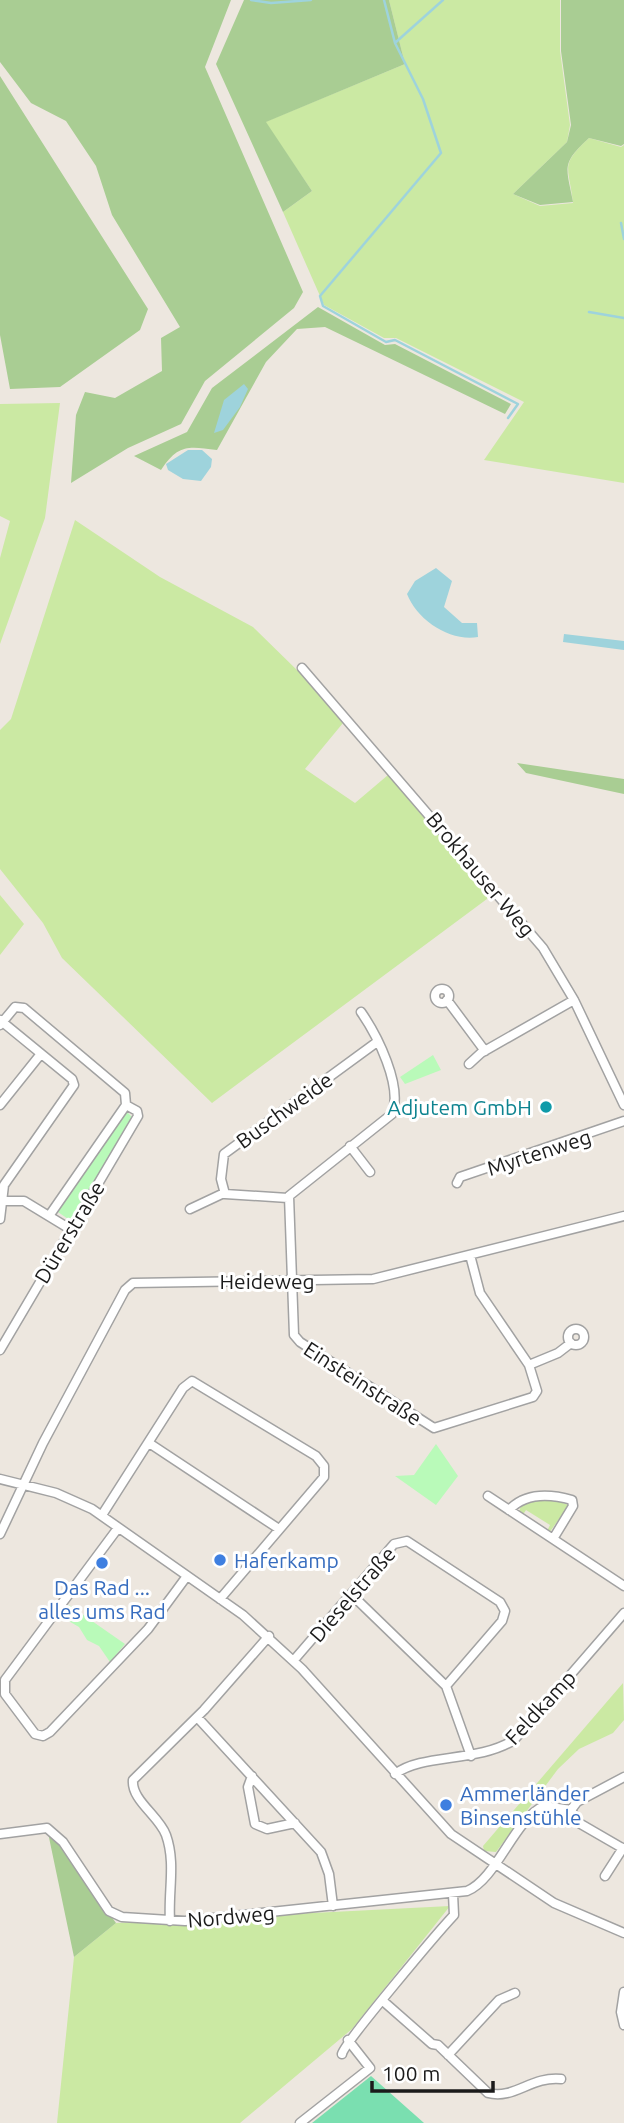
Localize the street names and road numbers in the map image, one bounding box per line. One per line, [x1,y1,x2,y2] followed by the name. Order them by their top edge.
[422,807,540,941] street label: Brokhauser Weg
[231,1067,337,1153] street label: Buschweide
[484,1124,594,1180] street label: Myrtenweg
[29,1177,109,1287] street label: Dürerstraße
[219,1269,315,1293] street label: Heideweg
[300,1336,426,1430] street label: Einsteinstraße
[304,1542,400,1646] street label: Dieselstraße
[500,1665,580,1749] street label: Feldkamp
[186,1900,276,1932] street label: Nordweg

